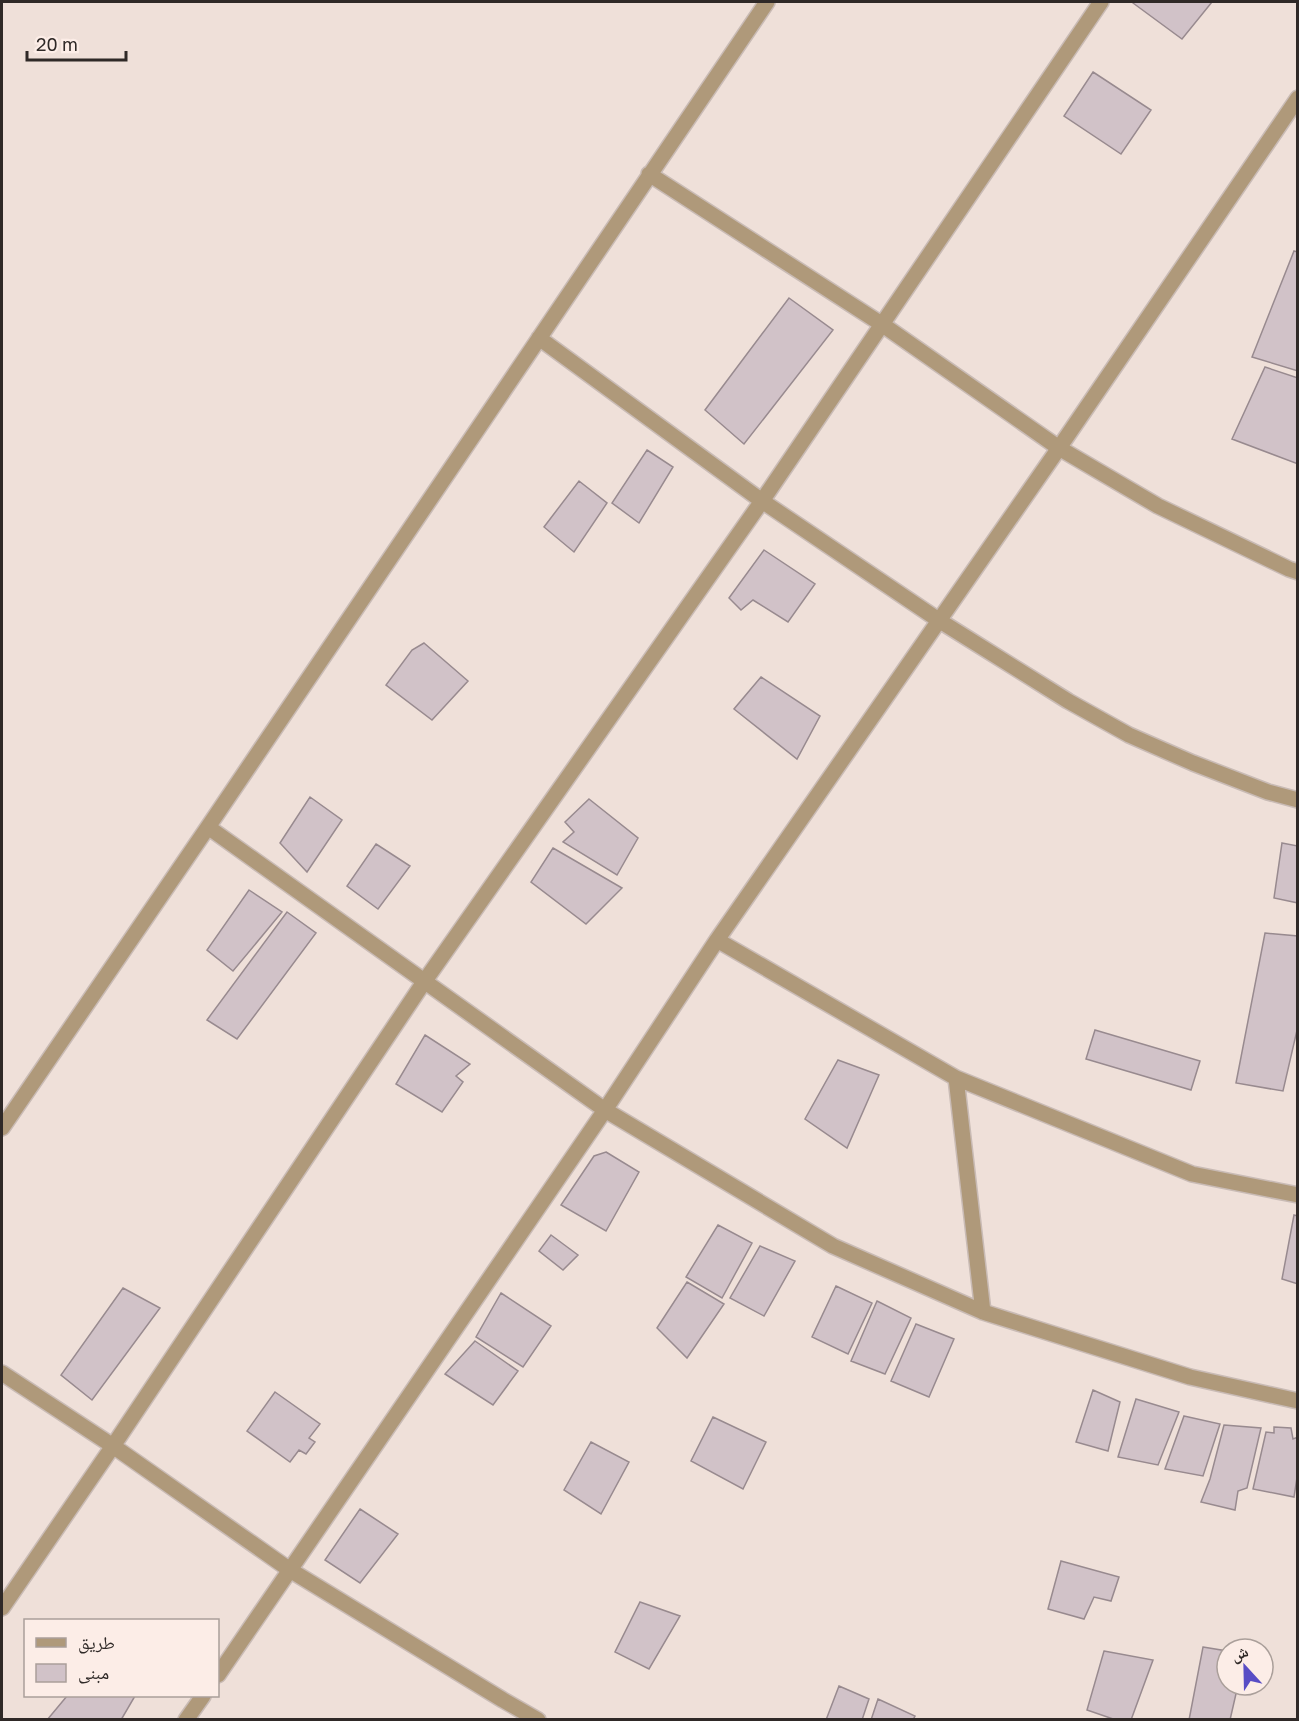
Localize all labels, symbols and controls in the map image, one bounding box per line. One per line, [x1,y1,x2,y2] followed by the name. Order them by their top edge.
[27,24,126,62] scale bar
[36,33,78,55] text: 20 m
[24,1619,219,1697] legend
[78,1631,115,1654] text: طريق
[1215,1637,1275,1697] north arrow
[1228,1641,1251,1666] text: ش
[78,1661,109,1684] text: مبنى

